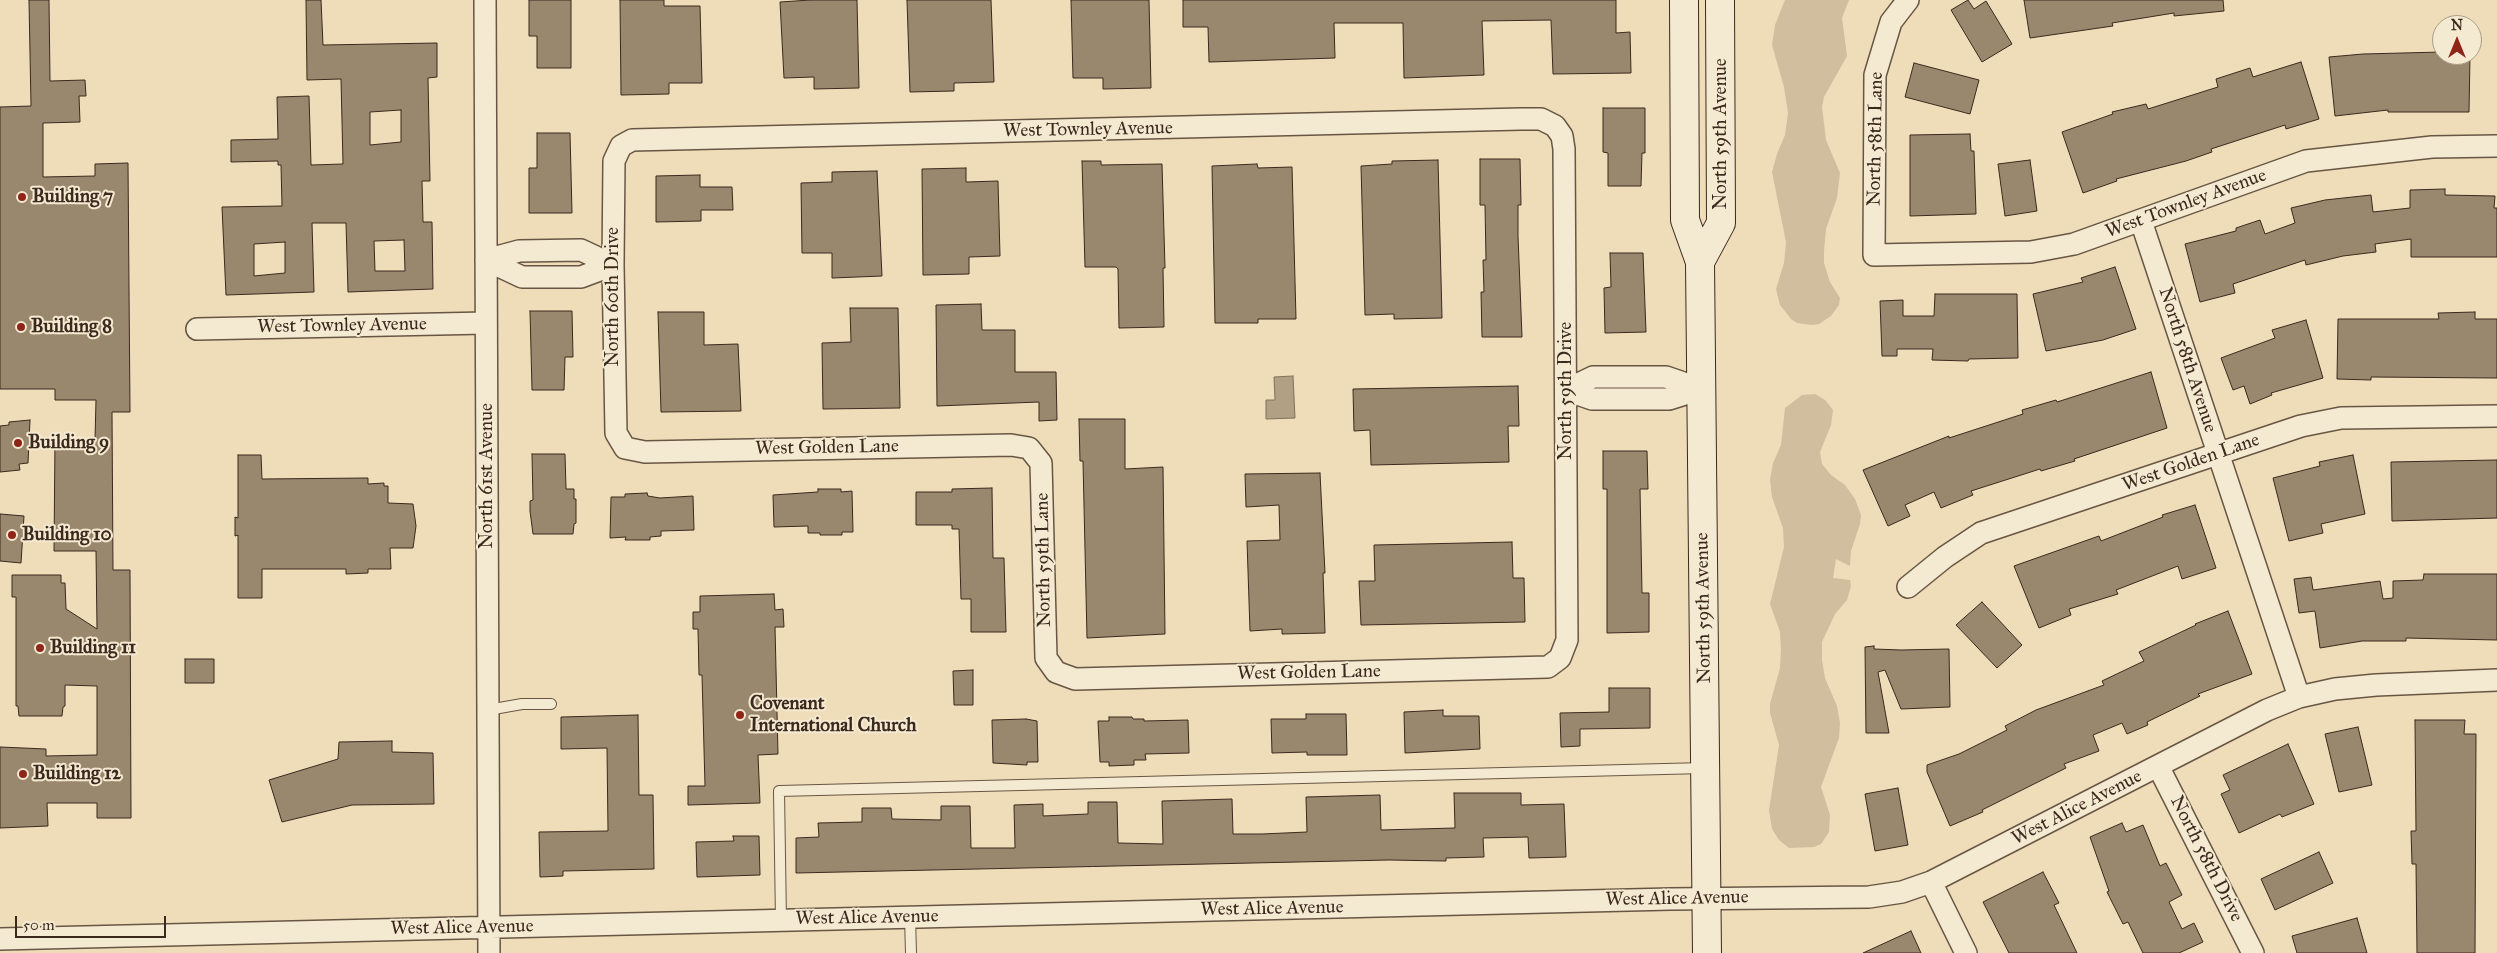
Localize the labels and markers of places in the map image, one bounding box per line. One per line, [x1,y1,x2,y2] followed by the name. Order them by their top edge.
[32,186,113,208] place label: Building 7
[16,191,28,203] marker: Building 7
[31,316,112,338] place label: Building 8
[15,321,27,333] marker: Building 8
[28,432,109,454] place label: Building 9
[12,437,24,449] marker: Building 9
[22,524,111,546] place label: Building 10
[6,529,18,541] marker: Building 10
[50,637,136,659] place label: Building 11
[34,642,46,654] marker: Building 11
[750,693,917,737] place label: Covenant International Church
[734,709,746,721] marker: Covenant International Church
[33,763,121,785] place label: Building 12
[17,768,29,780] marker: Building 12

